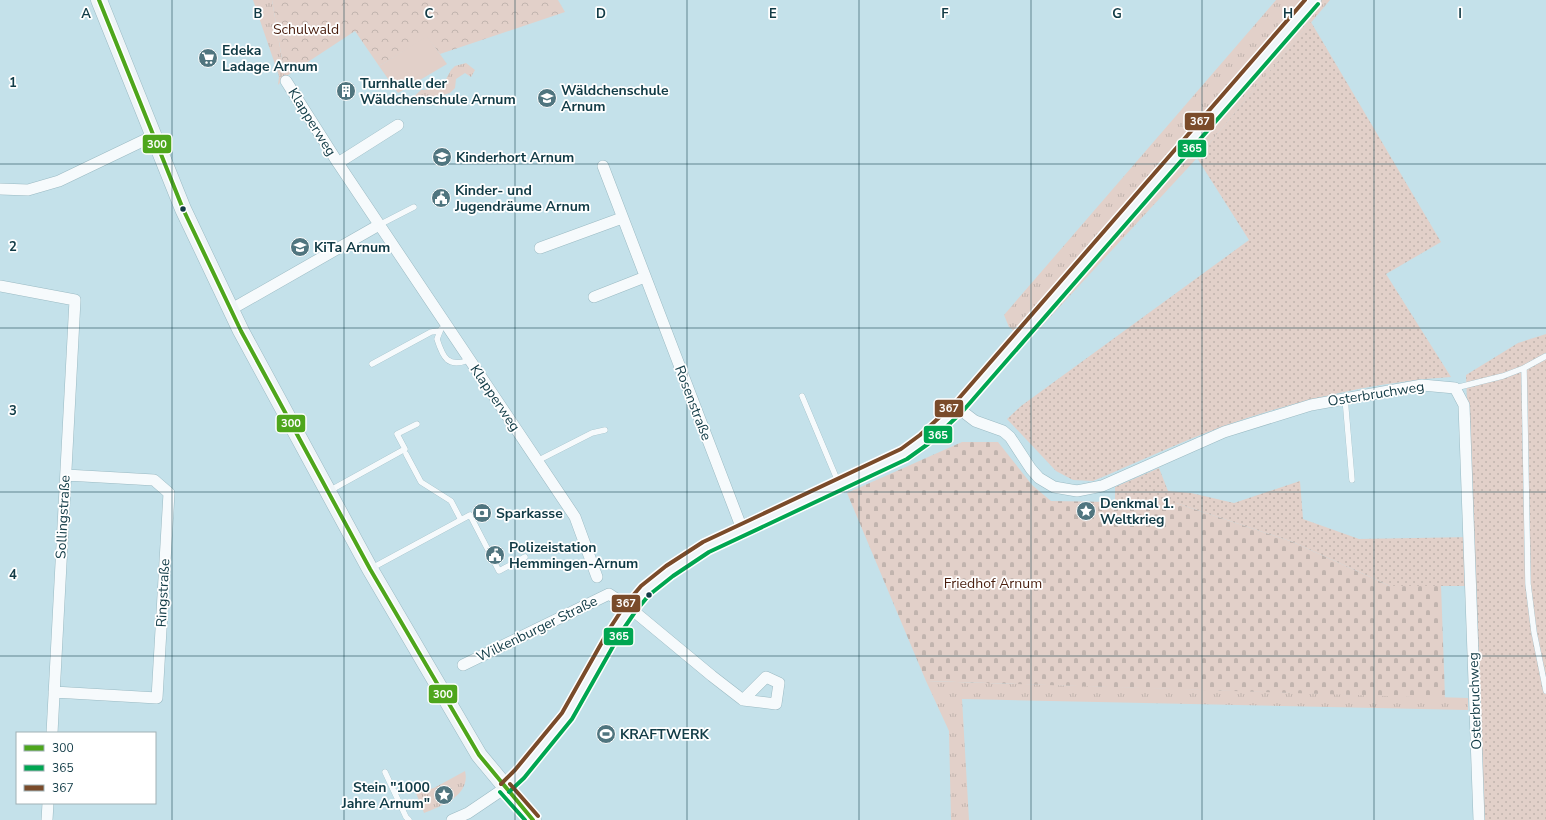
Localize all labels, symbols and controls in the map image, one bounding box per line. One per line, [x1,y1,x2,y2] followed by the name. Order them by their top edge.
[81,5,91,23] text: A
[254,5,263,23] text: B
[425,5,434,23] text: C
[596,5,606,23] text: D
[769,5,777,23] text: E
[941,5,949,23] text: F
[1112,5,1122,23] text: G
[1283,5,1293,23] text: H
[1458,5,1462,23] text: I
[273,20,339,39] park label: Schulwald
[222,41,318,76] place label: Edeka Ladage Arnum
[197,47,219,69] supermarket icon: Edeka Ladage Arnum
[9,74,17,92] text: 1
[360,74,516,109] place label: Turnhalle der Wäldchenschule Arnum
[335,80,357,102] building icon: Turnhalle der Wäldchenschule Arnum
[561,81,669,116] place label: Wäldchenschule Arnum
[284,84,340,160] street label: Klapperweg
[536,87,558,109] school or university icon: Wäldchenschule Arnum
[1184,112,1215,131] line badge: 367
[1190,114,1210,129] text: 367
[142,134,172,154] line badge: 300
[147,137,167,152] text: 300
[1177,139,1207,158] line badge: 365
[1182,141,1202,156] text: 365
[431,146,453,168] school or university icon: Kinderhort Arnum
[456,148,574,167] place label: Kinderhort Arnum
[454,181,590,216] place label: Kinder- und Jugendräume Arnum
[430,187,452,209] public building icon: Kinder- und Jugendräume Arnum
[178,204,188,214] unlabelled marker
[289,236,311,258] school or university icon: KiTa Arnum
[9,238,17,256] text: 2
[314,238,390,257] place label: KiTa Arnum
[466,361,524,435] street label: Klapperweg
[670,363,716,443] street label: Rosenstraße
[1326,377,1426,411] street label: Osterbruchweg
[934,399,964,418] line badge: 367
[939,401,959,416] text: 367
[9,402,17,420] text: 3
[276,414,306,433] line badge: 300
[281,416,301,431] text: 300
[923,425,953,444] line badge: 365
[928,428,948,443] text: 365
[51,475,75,559] street label: Sollingstraße
[1100,494,1174,529] place label: Denkmal 1. Weltkrieg
[1075,500,1097,522] place icon: Denkmal 1. Weltkrieg
[471,502,493,524] bank icon: Sparkasse
[496,504,563,523] place label: Sparkasse
[509,538,638,573] place label: Polizeistation Hemmingen-Arnum
[484,544,506,566] public building icon: Polizeistation Hemmingen-Arnum
[152,558,174,628] street label: Ringstraße
[9,566,17,584] text: 4
[944,574,1042,593] park label: Friedhof Arnum
[644,590,654,600] unlabelled marker
[473,591,601,667] street label: Wilkenburger Straße
[611,594,641,613] line badge: 367
[616,596,636,611] text: 367
[603,627,634,646] line badge: 365
[609,629,629,644] text: 365
[1464,652,1486,750] street label: Osterbruchweg
[428,684,458,704] line badge: 300
[433,687,453,702] text: 300
[595,723,617,745] sports icon: KRAFTWERK
[620,725,710,744] place label: KRAFTWERK
[16,732,156,804] legend
[52,740,74,756] text: 300
[52,760,74,776] text: 365
[341,778,430,813] place label: Stein "1000 Jahre Arnum"
[52,780,74,796] text: 367
[433,784,455,806] place icon: Stein "1000 Jahre Arnum"

